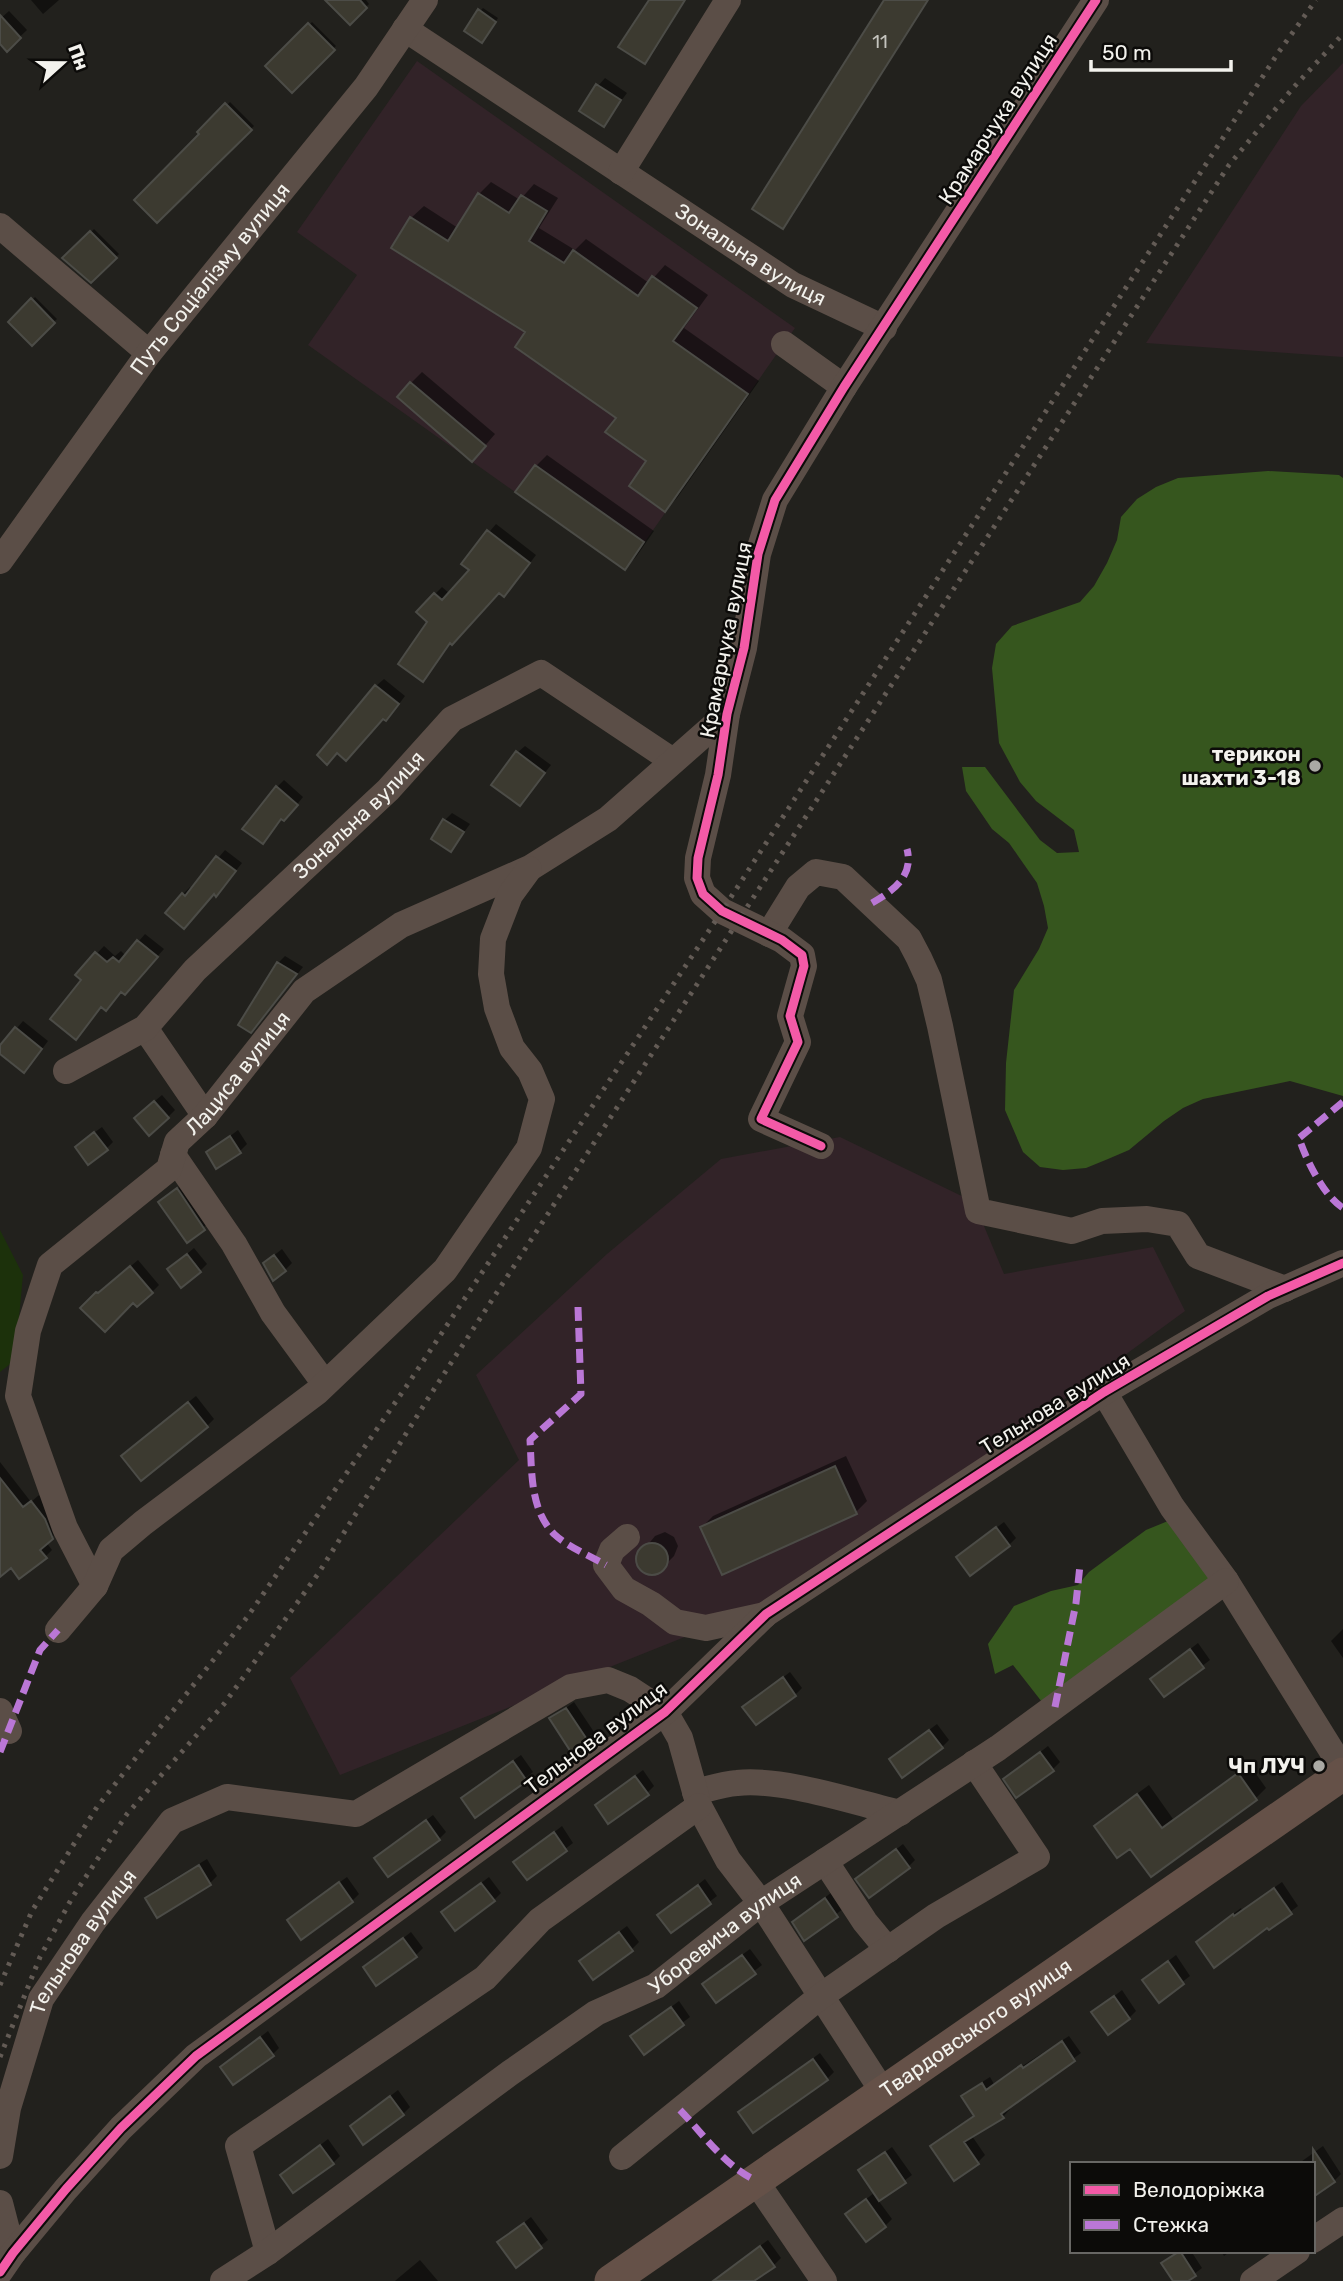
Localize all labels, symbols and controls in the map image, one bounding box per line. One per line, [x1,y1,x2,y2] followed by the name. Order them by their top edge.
[28,28,98,98] north arrow
[933,28,1062,209] street label: Крамарчука вулиця
[1091,28,1231,72] scale bar
[872,31,888,53] house number: 11
[1102,40,1152,65] text: 50 m
[63,41,94,73] text: Пн
[125,177,295,379] street label: Путь Соціалізму вулиця
[671,198,830,311] street label: Зональна вулиця
[694,540,757,740] street label: Крамарчука вулиця
[1182,741,1301,790] place label: терикон шахти 3-18
[287,745,429,884] street label: Зональна вулиця
[1307,758,1323,774] marker: терикон шахти 3-18
[180,1006,295,1140] street label: Лациса вулиця
[975,1347,1134,1460] street label: Тельнова вулиця
[520,1676,672,1799] street label: Тельнова вулиця
[1228,1753,1305,1778] place label: Чп ЛУЧ
[1311,1758,1327,1774] marker: Чп ЛУЧ
[24,1864,142,2017] street label: Тельнова вулиця
[643,1867,806,1999] street label: Уборевича вулиця
[875,1953,1076,2103] street label: Твардовського вулиця
[1070,2162,1315,2253] legend
[1133,2177,1265,2202] text: Велодоріжка
[1133,2212,1209,2237] text: Стежка

